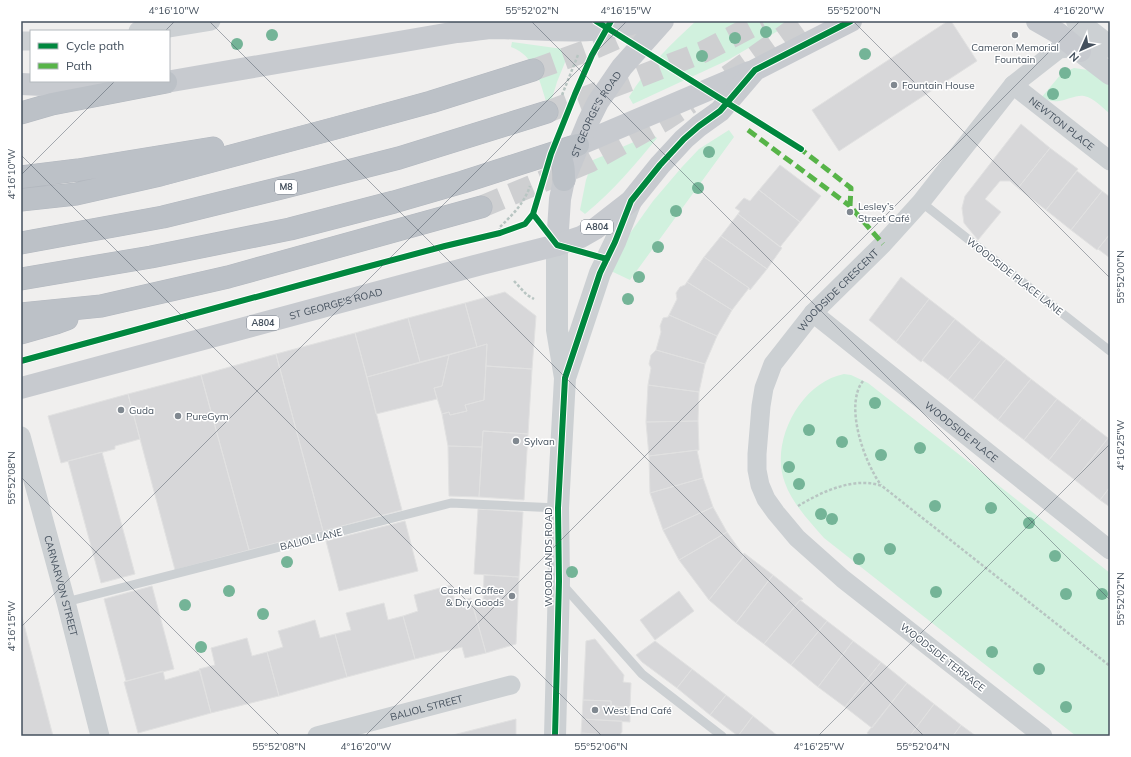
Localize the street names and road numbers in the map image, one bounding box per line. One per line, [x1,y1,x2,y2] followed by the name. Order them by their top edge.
[568,69,624,159] street label: ST GEORGE'S ROAD
[1026,94,1097,153] street label: NEWTON PLACE
[275,180,297,194] road number: M8
[581,220,613,234] road number: A804
[964,235,1066,318] street label: WOODSIDE PLACE LANE
[795,246,881,334] street label: WOODSIDE CRESCENT
[288,285,384,323] street label: ST GEORGE'S ROAD
[247,316,279,330] road number: A804
[922,399,1001,465] street label: WOODSIDE PLACE
[542,507,555,607] street label: WOODLANDS ROAD
[279,525,344,554] street label: BALIOL LANE
[41,534,80,638] street label: CARNARVON STREET
[898,620,988,695] street label: WOODSIDE TERRACE
[389,692,464,724] street label: BALIOL STREET

